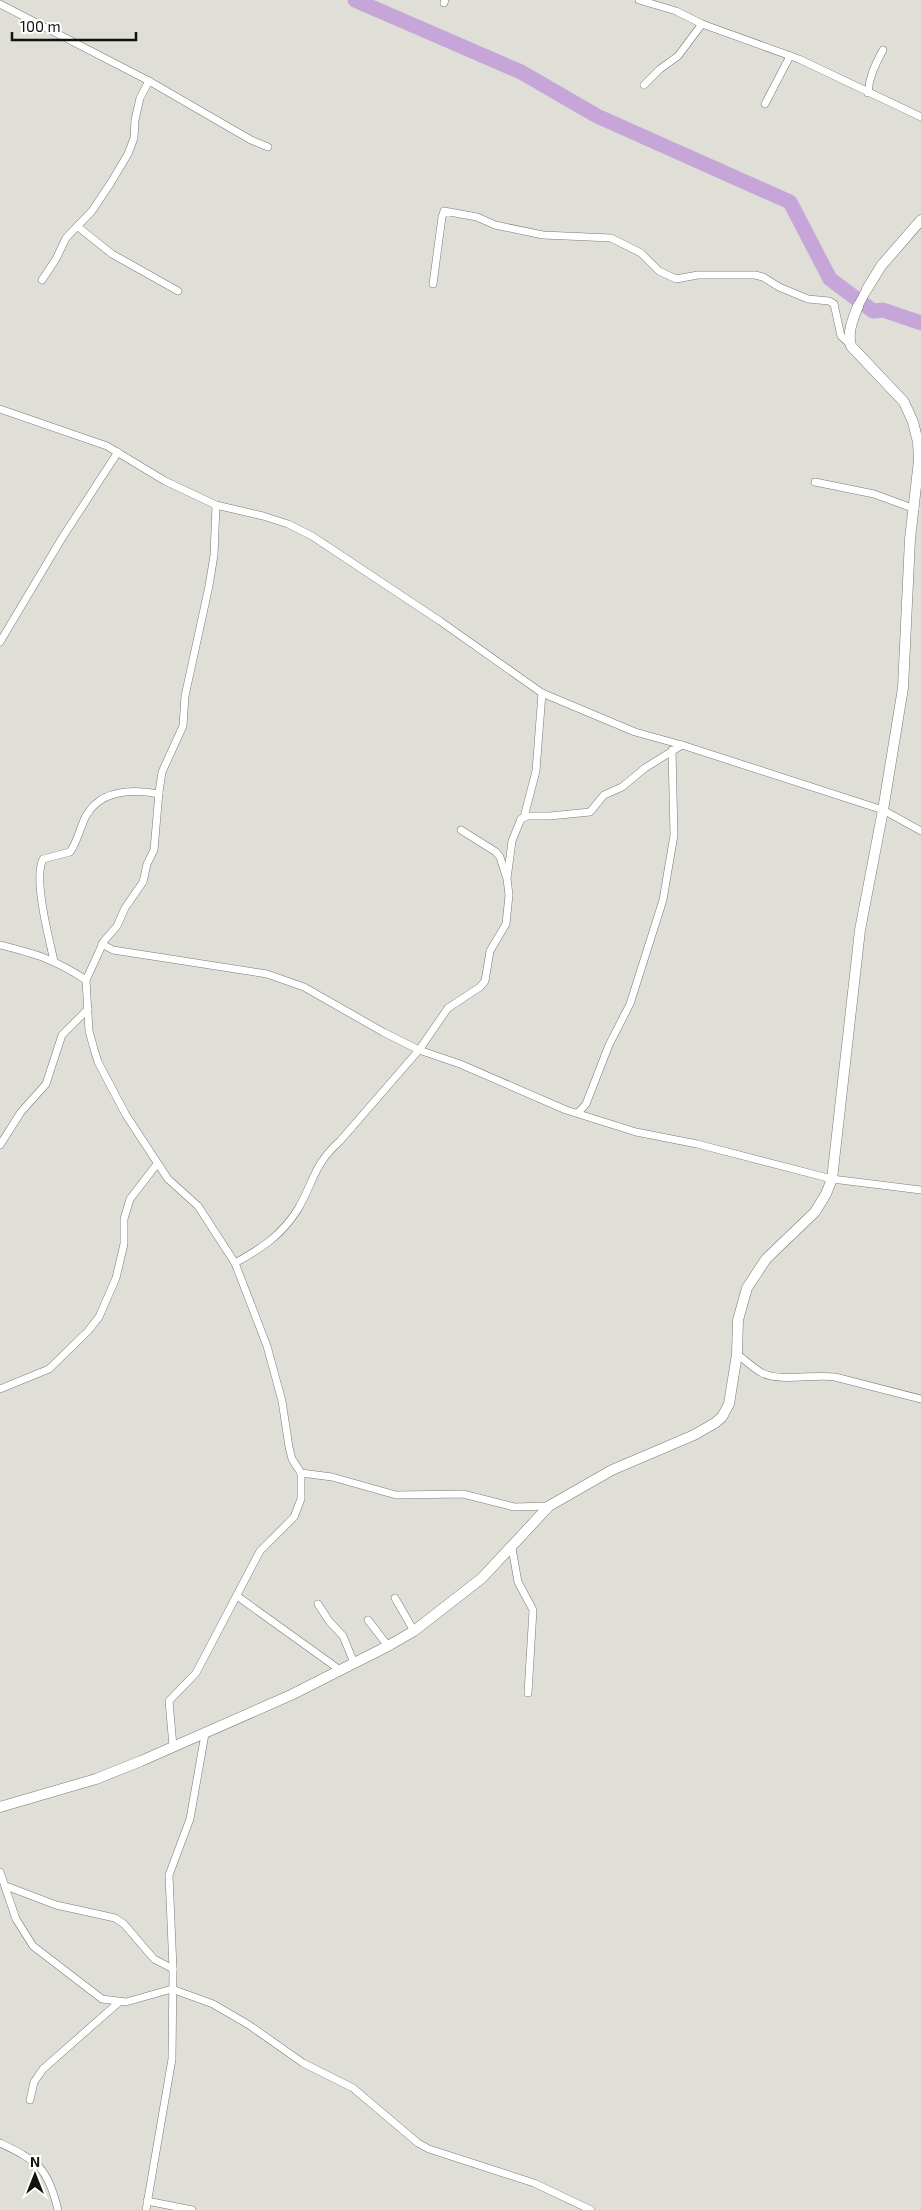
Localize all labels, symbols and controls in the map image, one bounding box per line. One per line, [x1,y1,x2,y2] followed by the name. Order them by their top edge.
[12,10,136,42] scale bar
[20,17,61,35] text: 100 m
[10,2150,60,2200] north arrow
[30,2153,40,2170] text: N

